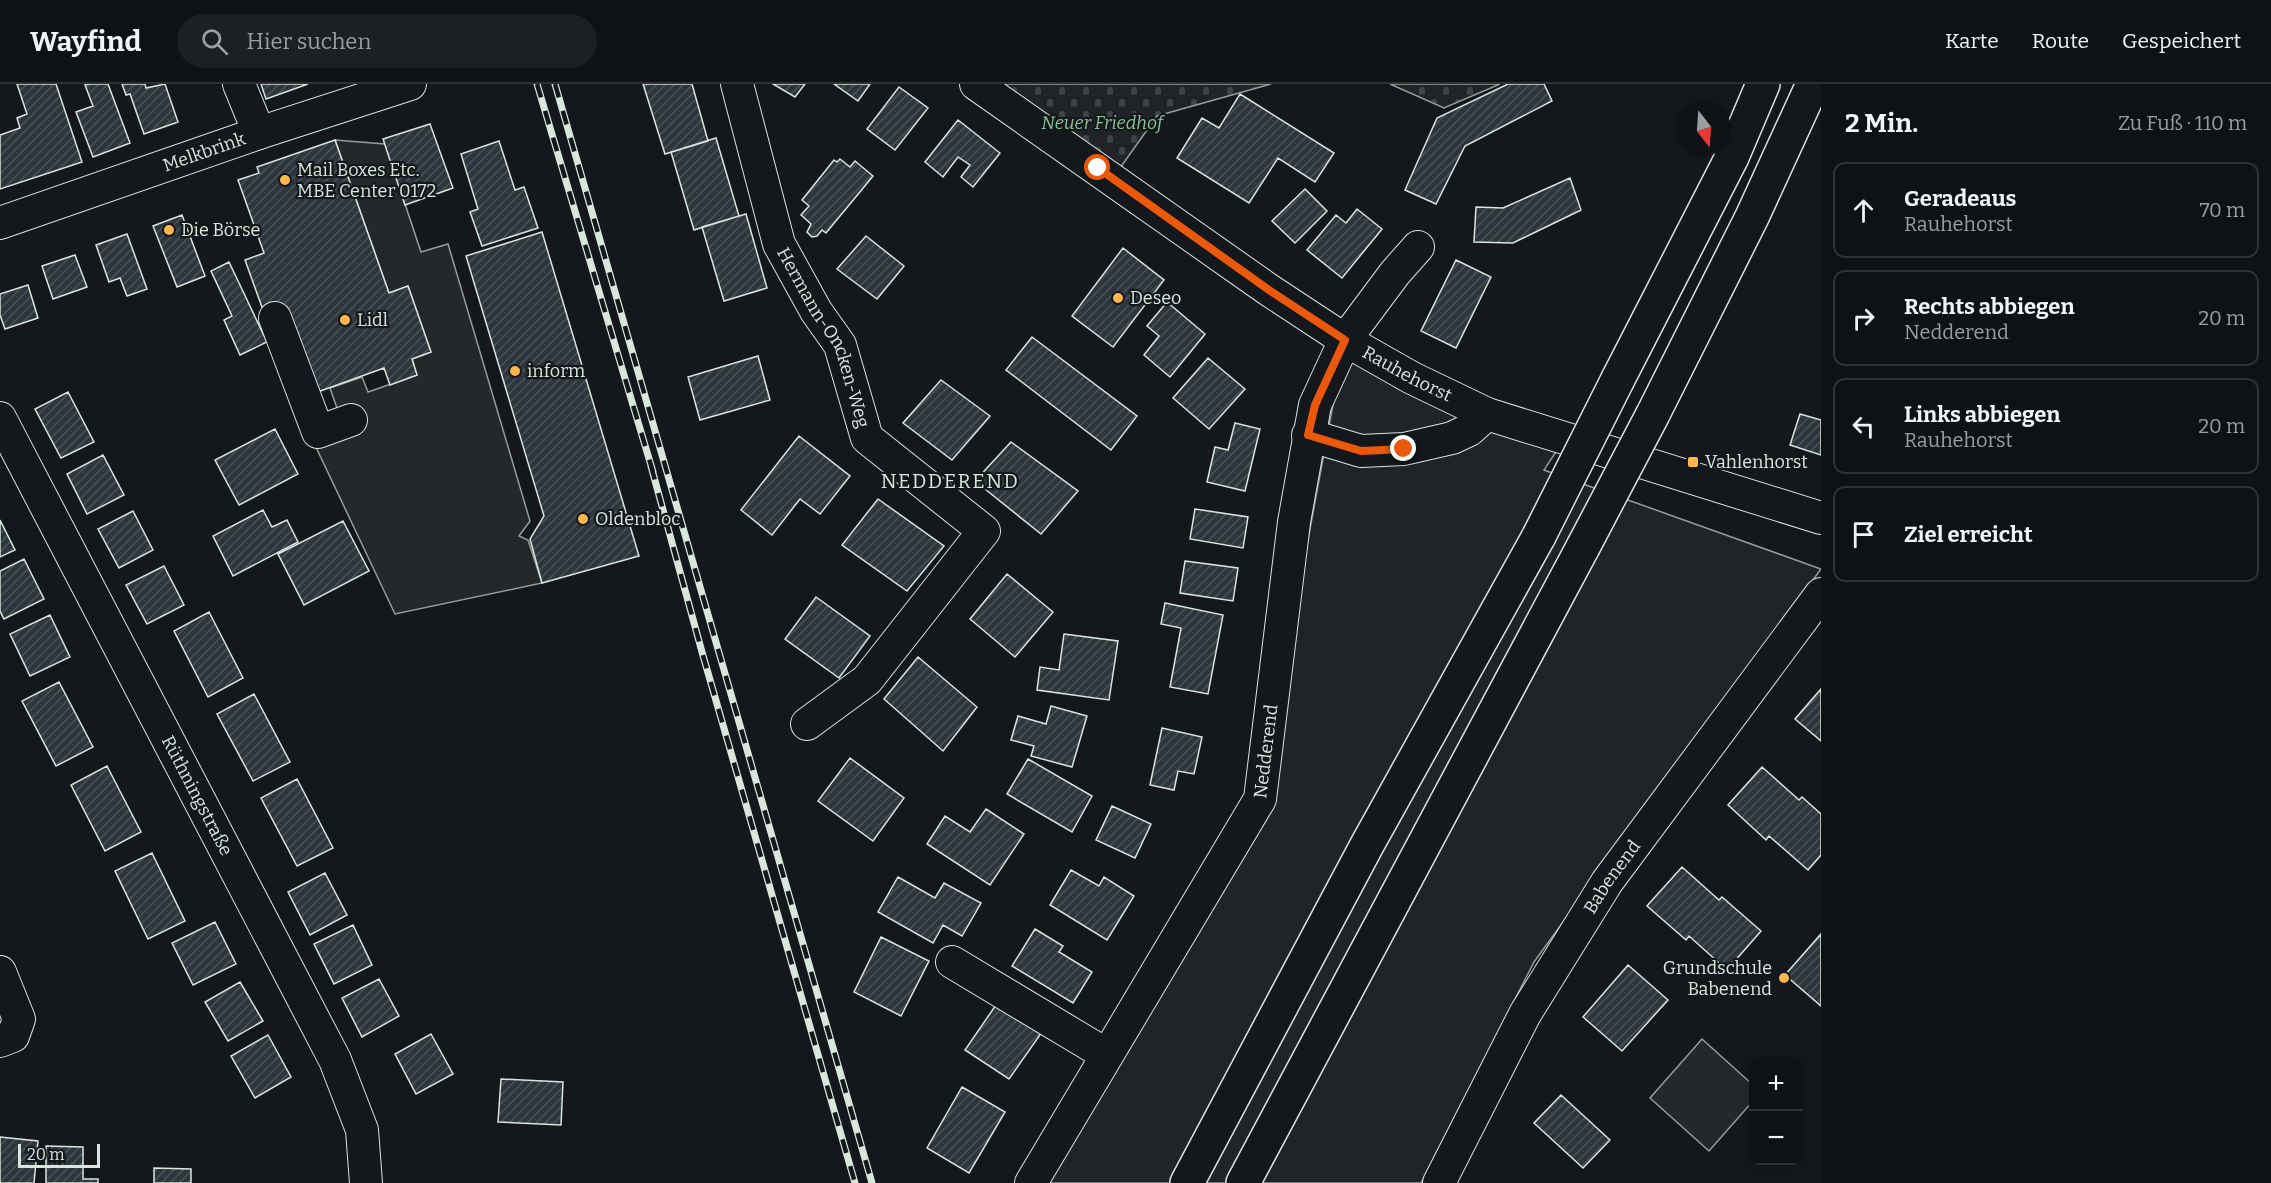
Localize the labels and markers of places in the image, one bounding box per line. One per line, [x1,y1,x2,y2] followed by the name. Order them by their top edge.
[297,159,436,202] place label: Mail Boxes Etc. MBE Center 0172
[278,173,292,187] marker: Mail Boxes Etc. MBE Center 0172
[181,219,260,241] place label: Die Börse
[162,223,176,237] marker: Die Börse
[1130,287,1181,309] place label: Deseo
[1111,291,1125,305] marker: Deseo
[357,309,388,331] place label: Lidl
[338,313,352,327] marker: Lidl
[527,360,585,382] place label: inform
[508,364,522,378] marker: inform
[1705,451,1808,473] place label: Vahlenhorst
[1686,455,1700,469] marker: Vahlenhorst
[595,508,681,530] place label: Oldenbloc
[576,512,590,526] marker: Oldenbloc
[1663,957,1772,1000] place label: Grundschule Babenend
[1777,971,1791,985] marker: Grundschule Babenend

